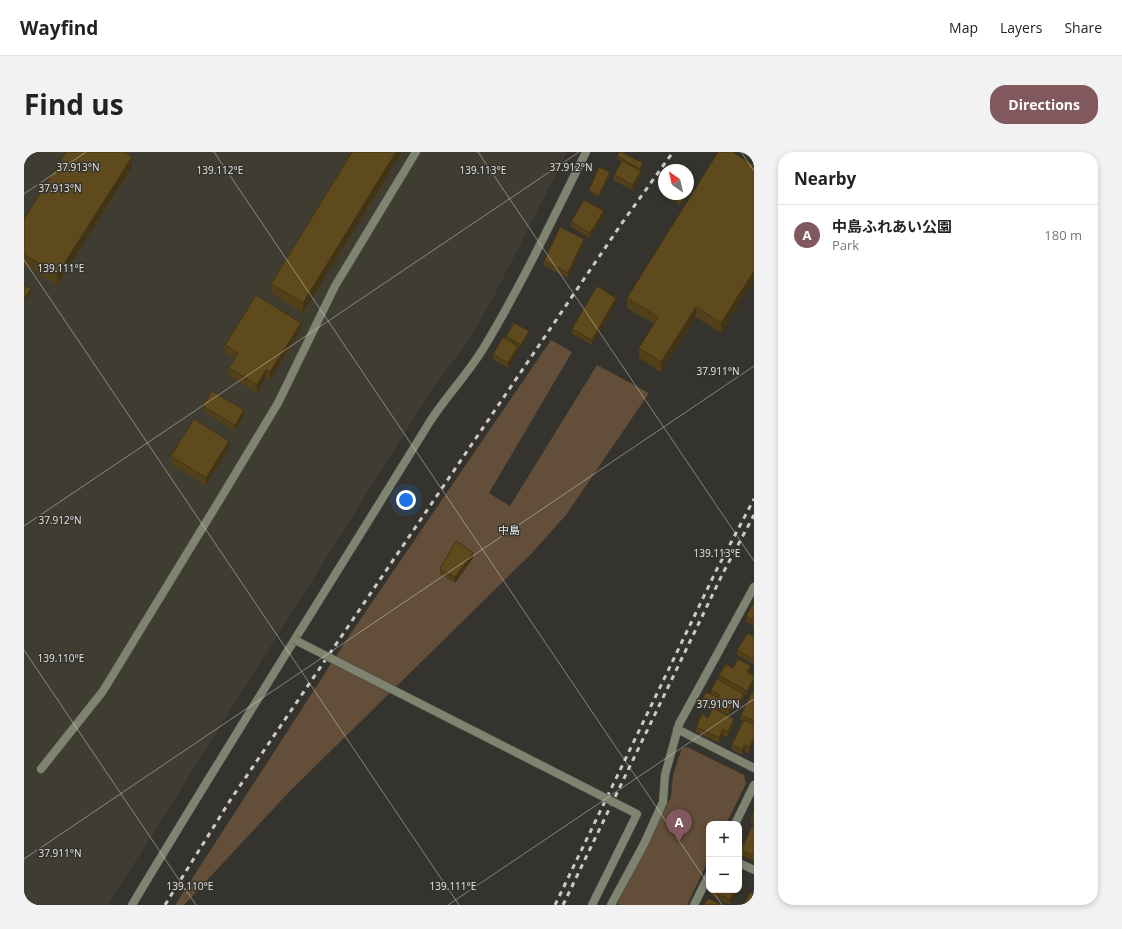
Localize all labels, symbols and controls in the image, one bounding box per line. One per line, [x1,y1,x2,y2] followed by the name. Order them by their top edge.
[20,15,98,41] text: Wayfind
[949,18,978,37] text: Map
[1000,18,1042,37] text: Layers
[1064,18,1102,37] text: Share
[24,85,124,123] text: Find us
[990,85,1098,124] button: Directions
[56,160,100,174] text: 37.913°N
[549,160,593,174] text: 37.912°N
[197,163,243,177] text: 139.112°E
[460,163,506,177] text: 139.113°E
[658,164,694,200] north arrow
[794,167,856,190] text: Nearby
[38,181,82,195] text: 37.913°N
[832,216,952,236] text: 中島ふれあい公園
[803,226,811,244] text: A
[1044,226,1082,244] text: 180 m
[832,236,859,254] text: Park
[38,261,84,275] text: 139.111°E
[696,364,740,378] text: 37.911°N
[396,490,416,510] your location
[38,513,82,527] text: 37.912°N
[498,522,520,537] district label: 中島
[694,546,740,560] text: 139.113°E
[38,651,84,665] text: 139.110°E
[696,697,740,711] text: 37.910°N
[666,809,692,842] pin: A
[706,821,742,893] map controls
[706,821,742,857] button: +
[38,846,82,860] text: 37.911°N
[706,857,742,893] button: −
[167,879,213,893] text: 139.110°E
[430,879,476,893] text: 139.111°E

